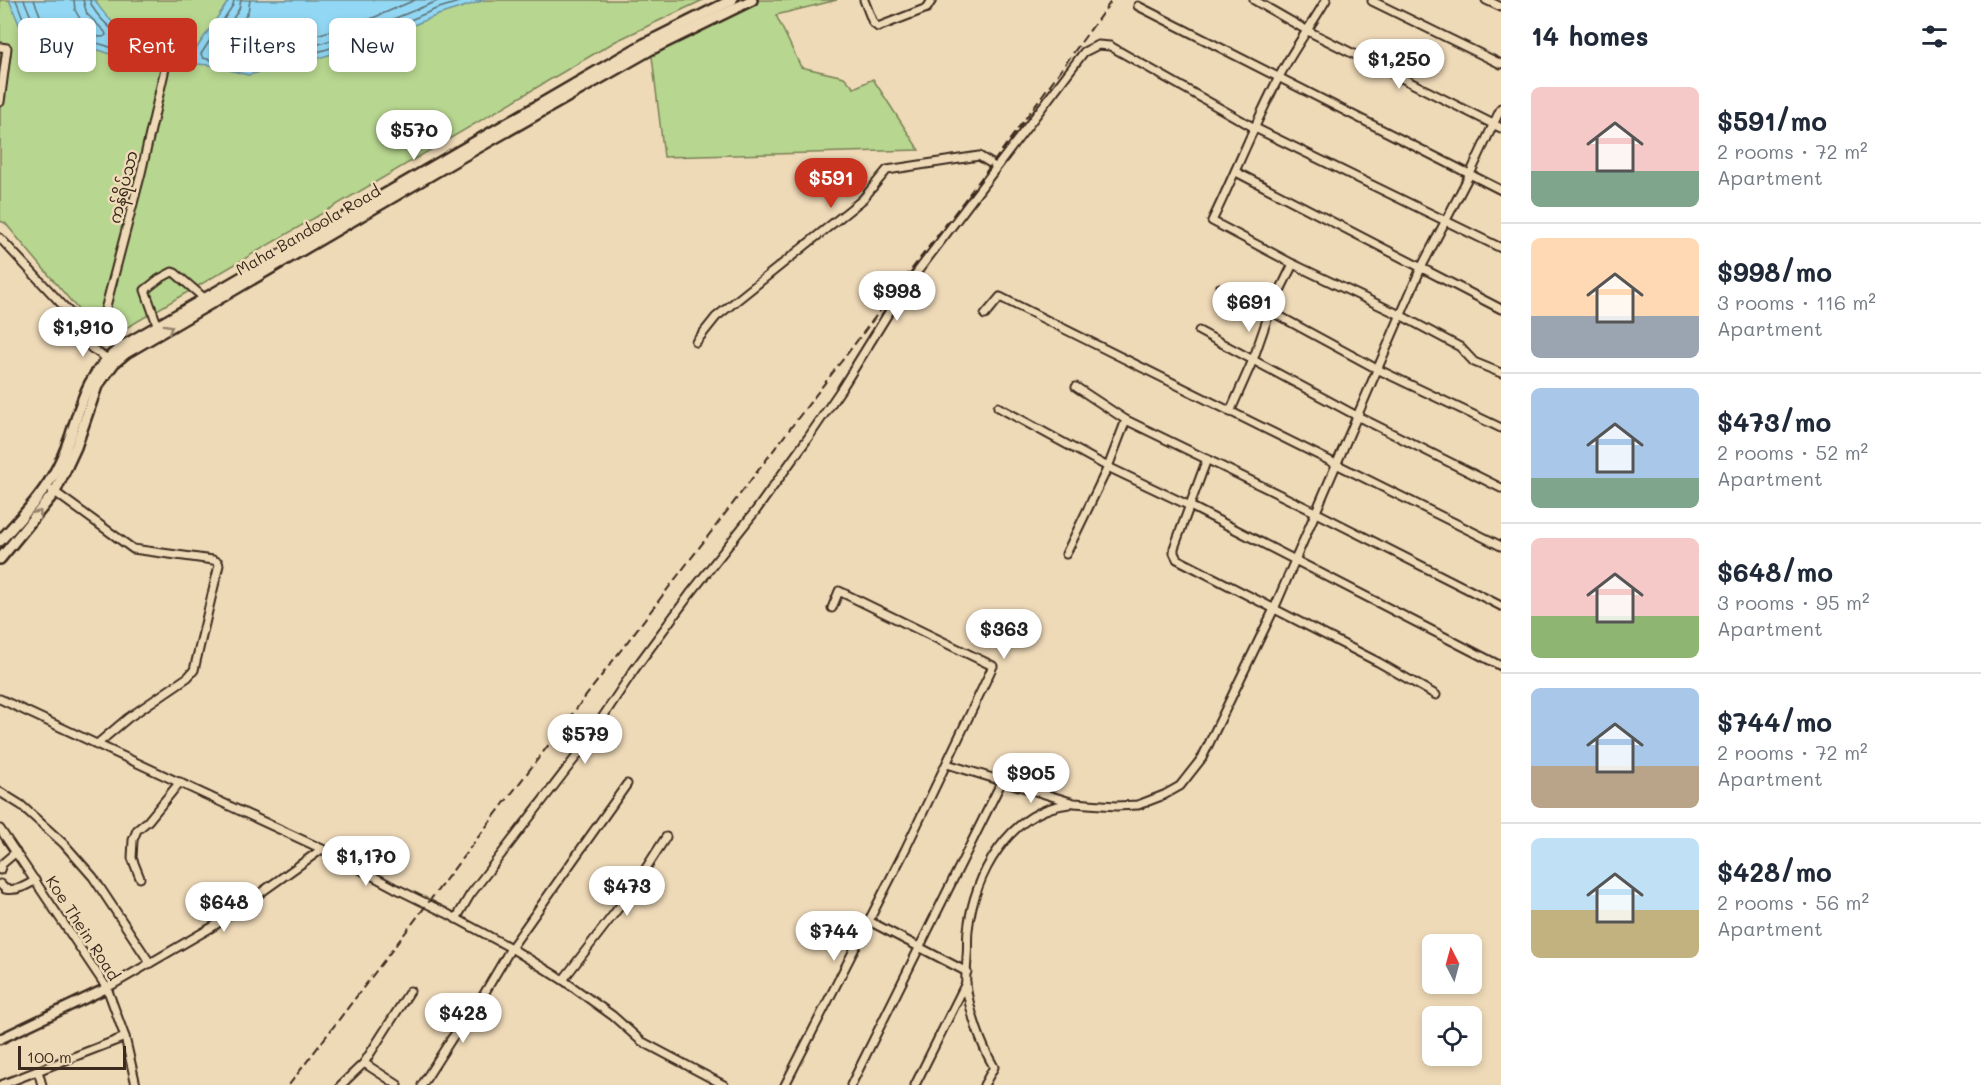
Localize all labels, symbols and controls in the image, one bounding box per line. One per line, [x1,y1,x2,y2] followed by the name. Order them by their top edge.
[18,18,96,72] chip: Buy
[108,18,197,72] chip: Rent
[209,18,317,72] chip: Filters
[329,18,416,72] chip: New
[1531,19,1649,53] text: 14 homes
[1918,20,1951,53] icon: filters
[1350,39,1448,90] pin: $1,250
[1367,45,1431,71] text: $1,250
[1717,104,1827,138] text: $591/mo
[378,110,450,161] pin: $570
[1579,111,1651,183] icon: home
[390,116,438,142] text: $570
[1717,138,1868,164] text: 2 rooms · 72 m²
[103,148,146,226] street label: ကန်ရိပ်သာ
[795,158,867,209] pin: $591
[809,164,853,190] text: $591
[1717,164,1823,190] text: Apartment
[232,180,384,280] street label: Maha Bandoola Road
[1717,255,1832,289] text: $998/mo
[1579,262,1651,334] icon: home
[861,271,933,322] pin: $998
[873,277,921,303] text: $998
[1213,282,1285,333] pin: $691
[1226,288,1272,314] text: $691
[1717,289,1876,315] text: 3 rooms · 116 m²
[34,307,132,358] pin: $1,910
[52,313,114,339] text: $1,910
[1717,315,1823,341] text: Apartment
[163,324,174,335] one-way arrow
[1717,405,1831,439] text: $473/mo
[1579,412,1651,484] icon: home
[1717,439,1868,465] text: 2 rooms · 52 m²
[1717,465,1823,491] text: Apartment
[30,510,41,521] one-way arrow
[1717,555,1833,589] text: $648/mo
[1579,562,1651,634] icon: home
[1717,589,1869,615] text: 3 rooms · 95 m²
[968,609,1040,660] pin: $363
[980,615,1028,641] text: $363
[1717,615,1823,641] text: Apartment
[1717,705,1832,739] text: $744/mo
[1579,712,1651,784] icon: home
[549,714,621,765] pin: $579
[561,720,609,746] text: $579
[1717,739,1868,765] text: 2 rooms · 72 m²
[995,753,1067,804] pin: $905
[1007,759,1055,785] text: $905
[1717,765,1823,791] text: Apartment
[317,836,415,887] pin: $1,170
[336,842,396,868] text: $1,170
[1717,855,1832,889] text: $428/mo
[1579,862,1651,934] icon: home
[591,866,663,917] pin: $473
[42,871,125,984] street label: Koe Thein Road
[603,872,651,898] text: $473
[188,882,260,933] pin: $648
[199,888,249,914] text: $648
[1717,889,1869,915] text: 2 rooms · 56 m²
[798,911,870,962] pin: $744
[1717,915,1823,941] text: Apartment
[810,917,858,943] text: $744
[1422,934,1482,994] north arrow
[1422,934,1482,1066] map controls
[427,993,499,1044] pin: $428
[439,999,487,1025] text: $428
[1422,1006,1482,1066] button: locate
[18,1043,126,1070] scale bar
[27,1046,72,1067] text: 100 m

